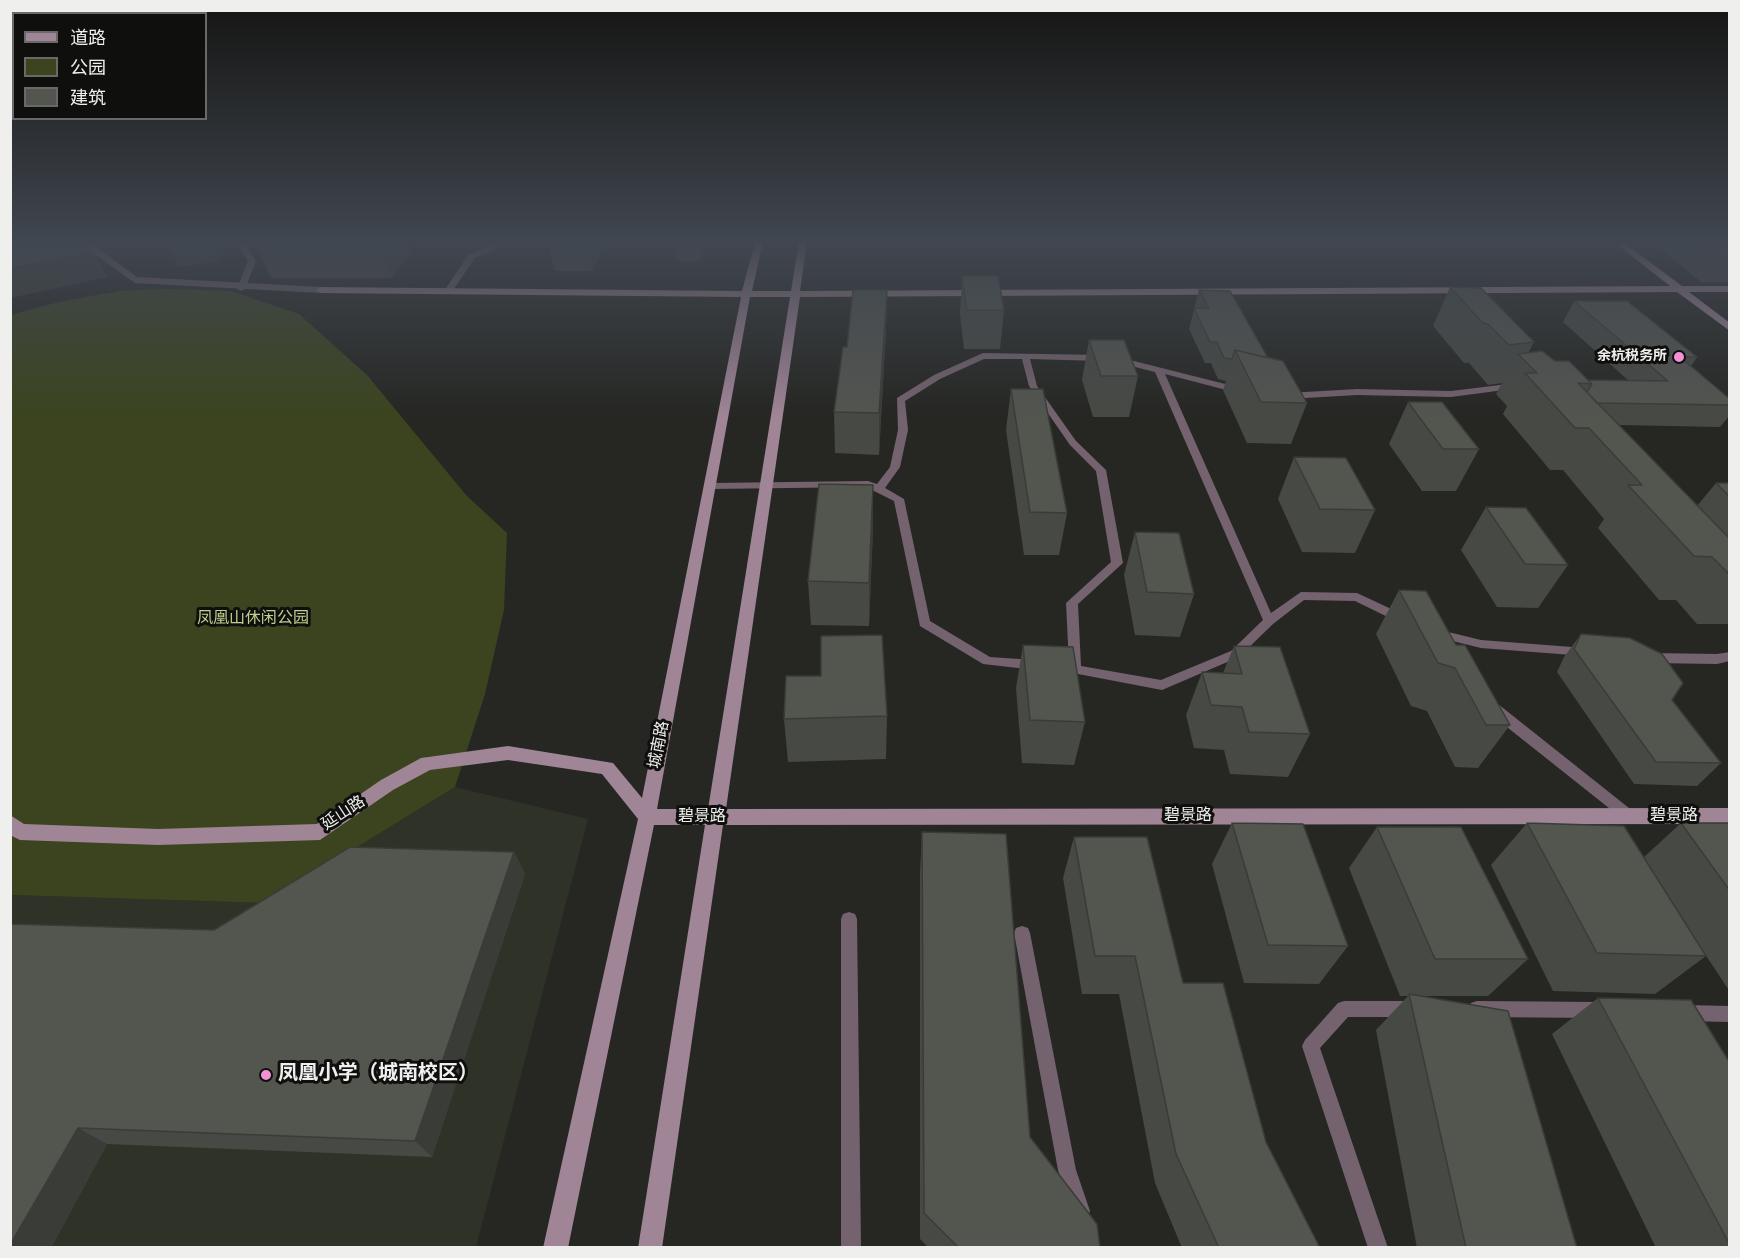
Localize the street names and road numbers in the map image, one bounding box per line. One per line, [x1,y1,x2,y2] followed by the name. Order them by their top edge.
[646,720,674,770] street label: 城南路
[319,793,369,835] street label: 延山路
[1164,806,1212,826] street label: 碧景路
[1650,806,1698,826] street label: 碧景路
[678,807,726,827] street label: 碧景路

